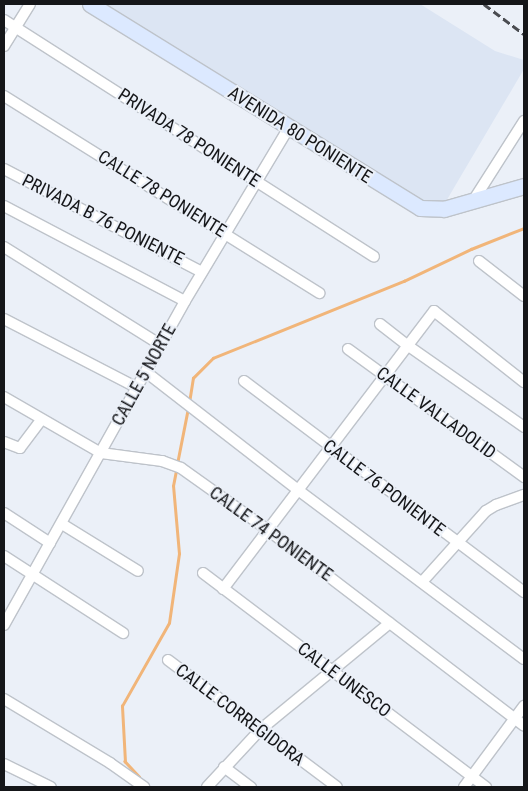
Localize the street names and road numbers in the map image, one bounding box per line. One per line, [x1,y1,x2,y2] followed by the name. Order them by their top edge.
[224,82,376,188] street label: AVENIDA 80 PONIENTE
[114,84,264,192] street label: PRIVADA 78 PONIENTE
[94,146,230,242] street label: CALLE 78 PONIENTE
[18,170,188,270] street label: PRIVADA B 76 PONIENTE
[107,320,181,430] street label: CALLE 5 NORTE
[372,362,500,464] street label: CALLE VALLADOLID
[319,435,449,541] street label: CALLE 76 PONIENTE
[205,482,337,586] street label: CALLE 74 PONIENTE
[293,638,395,722] street label: CALLE UNESCO
[171,659,309,771] street label: CALLE CORREGIDORA

